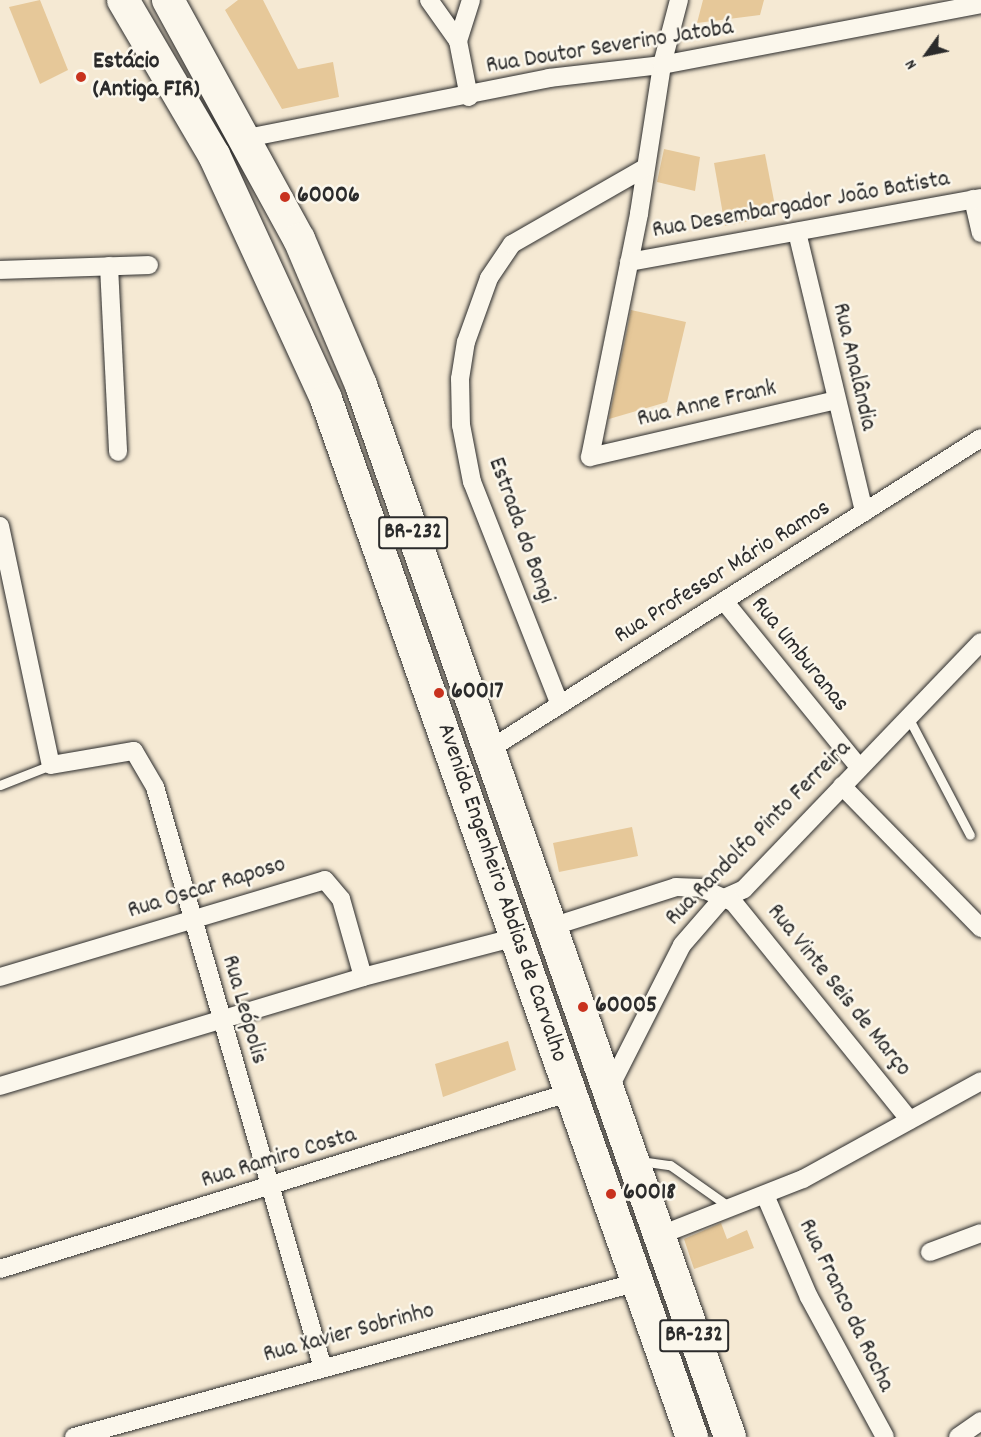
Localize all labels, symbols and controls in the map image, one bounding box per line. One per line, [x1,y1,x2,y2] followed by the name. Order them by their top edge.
[484,14,736,82] street label: Rua Doutor Severino Jatobá
[897,24,957,84] north arrow
[93,49,200,105] place label: Estácio (Antiga FIR)
[900,54,923,74] text: N
[74,70,88,84] marker: Estácio (Antiga FIR)
[650,166,952,246] street label: Rua Desembargador João Batista
[297,183,360,211] place label: 60006
[278,190,292,204] marker: 60006
[824,300,882,434] street label: Rua Analândia
[635,375,779,435] street label: Rua Anne Frank
[480,454,560,608] street label: Estrada do Bongi
[610,495,836,651] street label: Rua Professor Mário Ramos
[377,514,449,552] road number: BR-232
[744,591,854,719] street label: Rua Umburanas
[451,679,503,707] place label: 60017
[432,686,446,700] marker: 60017
[429,720,573,1066] street label: Avenida Engenheiro Abdias de Carvalho
[660,735,858,933] street label: Rua Randolfo Pinto Ferreira
[125,851,289,927] street label: Rua Oscar Raposo
[760,899,916,1083] street label: Rua Vinte Seis de Março
[214,952,272,1068] street label: Rua Leópolis
[595,993,657,1021] place label: 60005
[576,1000,590,1014] marker: 60005
[198,1122,360,1196] street label: Rua Ramiro Costa
[623,1180,676,1208] place label: 60018
[604,1187,618,1201] marker: 60018
[791,1215,899,1397] street label: Rua Franco da Rocha
[260,1297,438,1371] street label: Rua Xavier Sobrinho
[658,1317,730,1355] road number: BR-232

